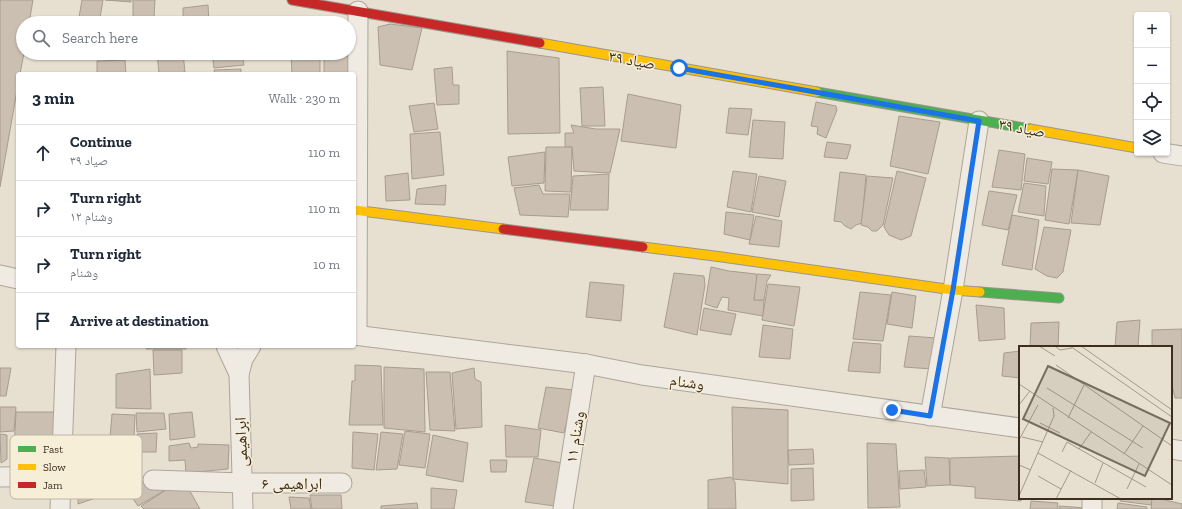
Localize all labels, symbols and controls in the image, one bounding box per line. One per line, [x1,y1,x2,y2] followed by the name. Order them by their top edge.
[1134,12,1170,156] map controls
[1134,12,1170,48] button: +
[16,16,356,60] search box
[30,27,52,49] icon: search
[62,29,138,47] text: Search here
[607,47,657,73] street label: صیاد ۳۹
[1134,48,1170,84] button: −
[670,59,688,77] route start
[1134,84,1170,120] button: locate
[32,88,74,108] text: 3 min
[268,91,340,106] text: Walk · 230 m
[997,115,1047,141] street label: صیاد ۳۹
[1134,120,1170,156] button: layers
[70,133,132,151] text: Continue
[32,142,54,164] icon: ahead
[308,145,340,160] text: 110 m
[70,153,108,168] text: صیاد ۳۹
[70,189,141,207] text: Turn right
[32,198,54,220] icon: right
[308,201,340,216] text: 110 m
[70,209,113,224] text: وشنام ۱۲
[70,245,141,263] text: Turn right
[32,254,54,276] icon: right
[313,257,340,272] text: 10 m
[70,265,98,280] text: وشنام
[32,310,54,332] icon: arrive
[70,312,209,330] text: Arrive at destination
[1019,346,1172,499] inset map
[668,370,705,395] street label: وشنام
[883,401,901,419] route end
[562,410,589,465] street label: وشنام ۱۱
[231,417,252,467] street label: ابراهیمی
[10,435,142,499] legend
[43,443,64,456] text: Fast
[43,461,66,474] text: Slow
[262,474,322,494] street label: ابراهیمی ۶
[43,479,63,492] text: Jam

